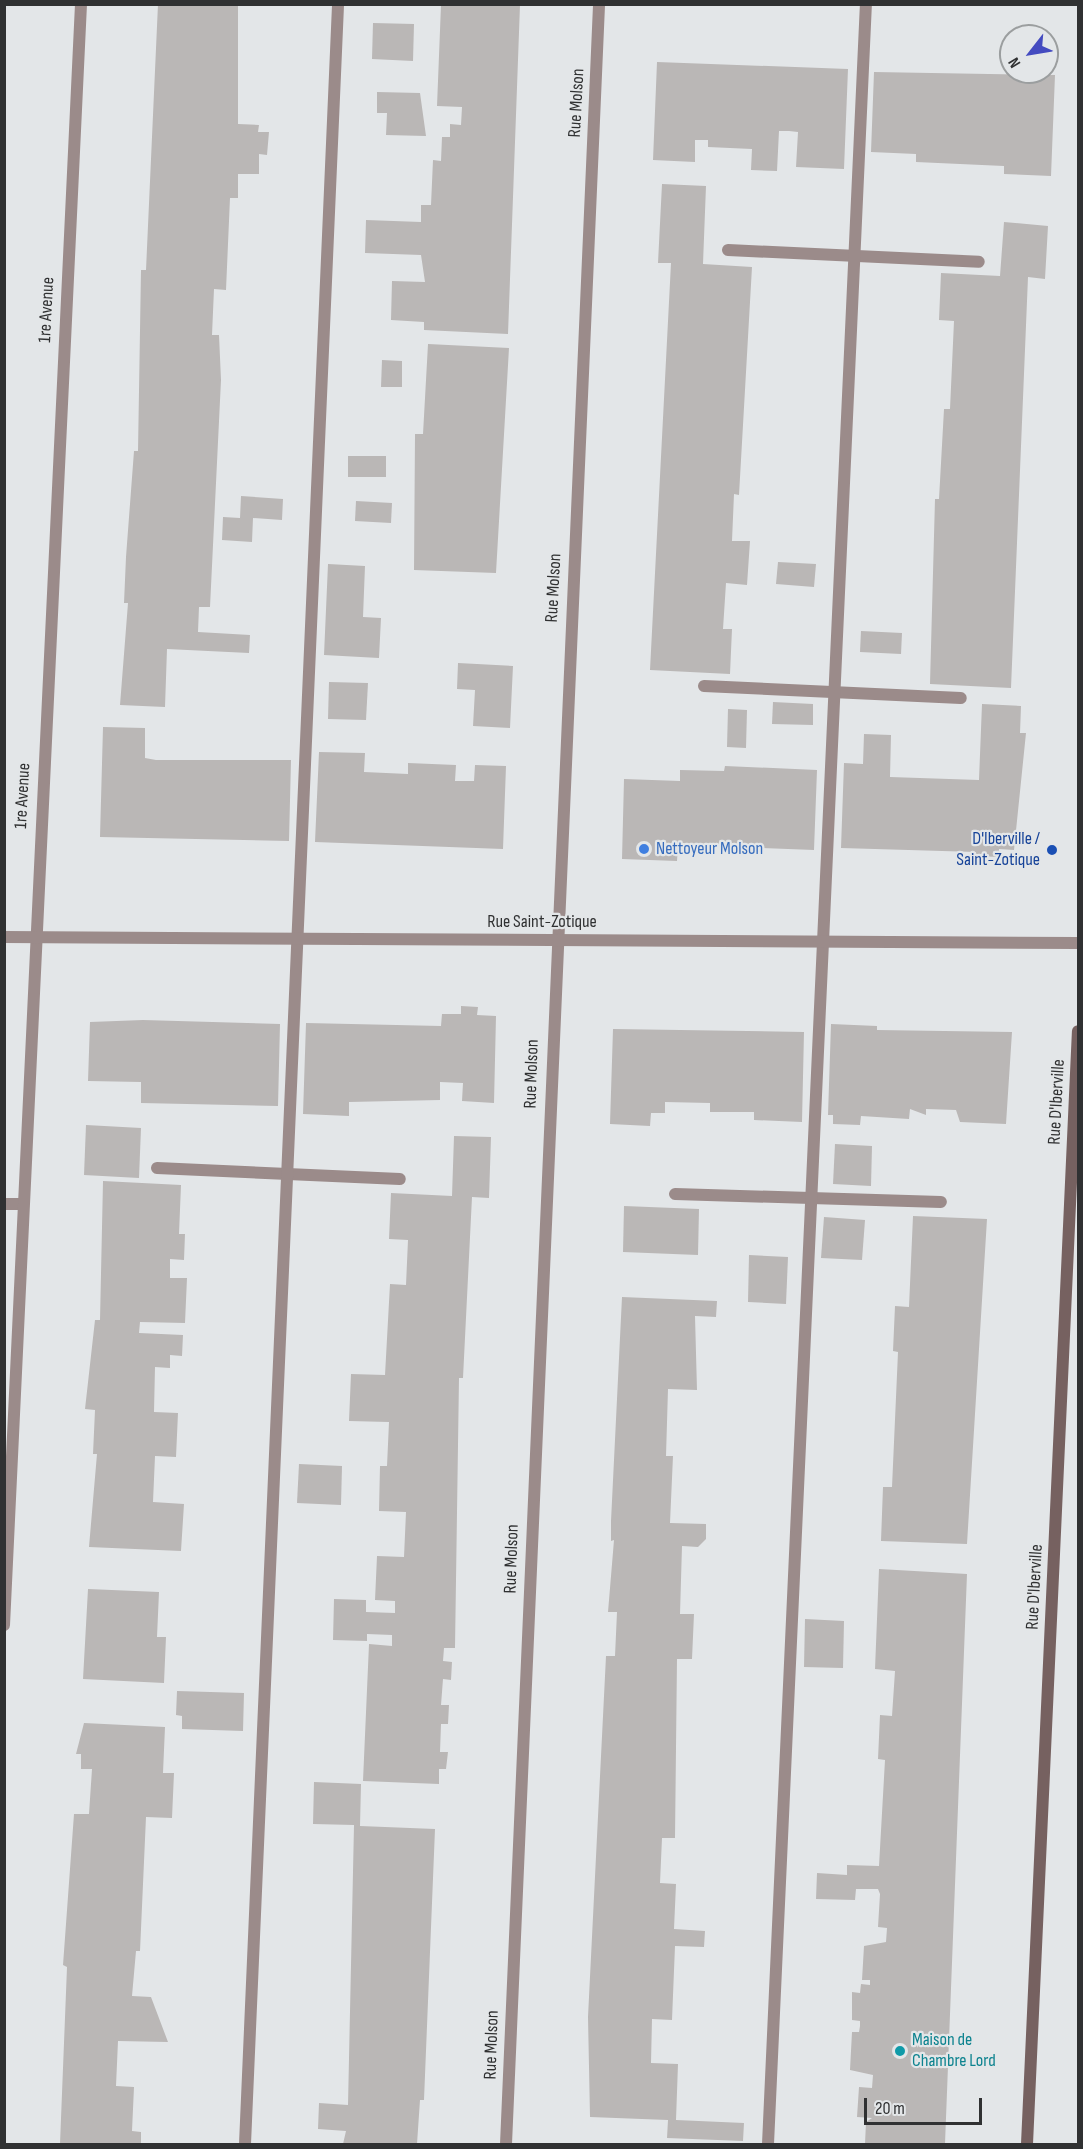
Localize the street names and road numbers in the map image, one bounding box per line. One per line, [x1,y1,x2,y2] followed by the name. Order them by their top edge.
[564,68,590,138] street label: Rue Molson
[34,277,60,343] street label: 1re Avenue
[541,553,567,623] street label: Rue Molson
[10,763,36,829] street label: 1re Avenue
[487,911,597,933] street label: Rue Saint-Zotique
[520,1039,544,1109] street label: Rue Molson
[1044,1059,1070,1145] street label: Rue D'Iberville
[500,1524,524,1594] street label: Rue Molson
[1022,1544,1048,1630] street label: Rue D'Iberville
[480,2010,504,2080] street label: Rue Molson

